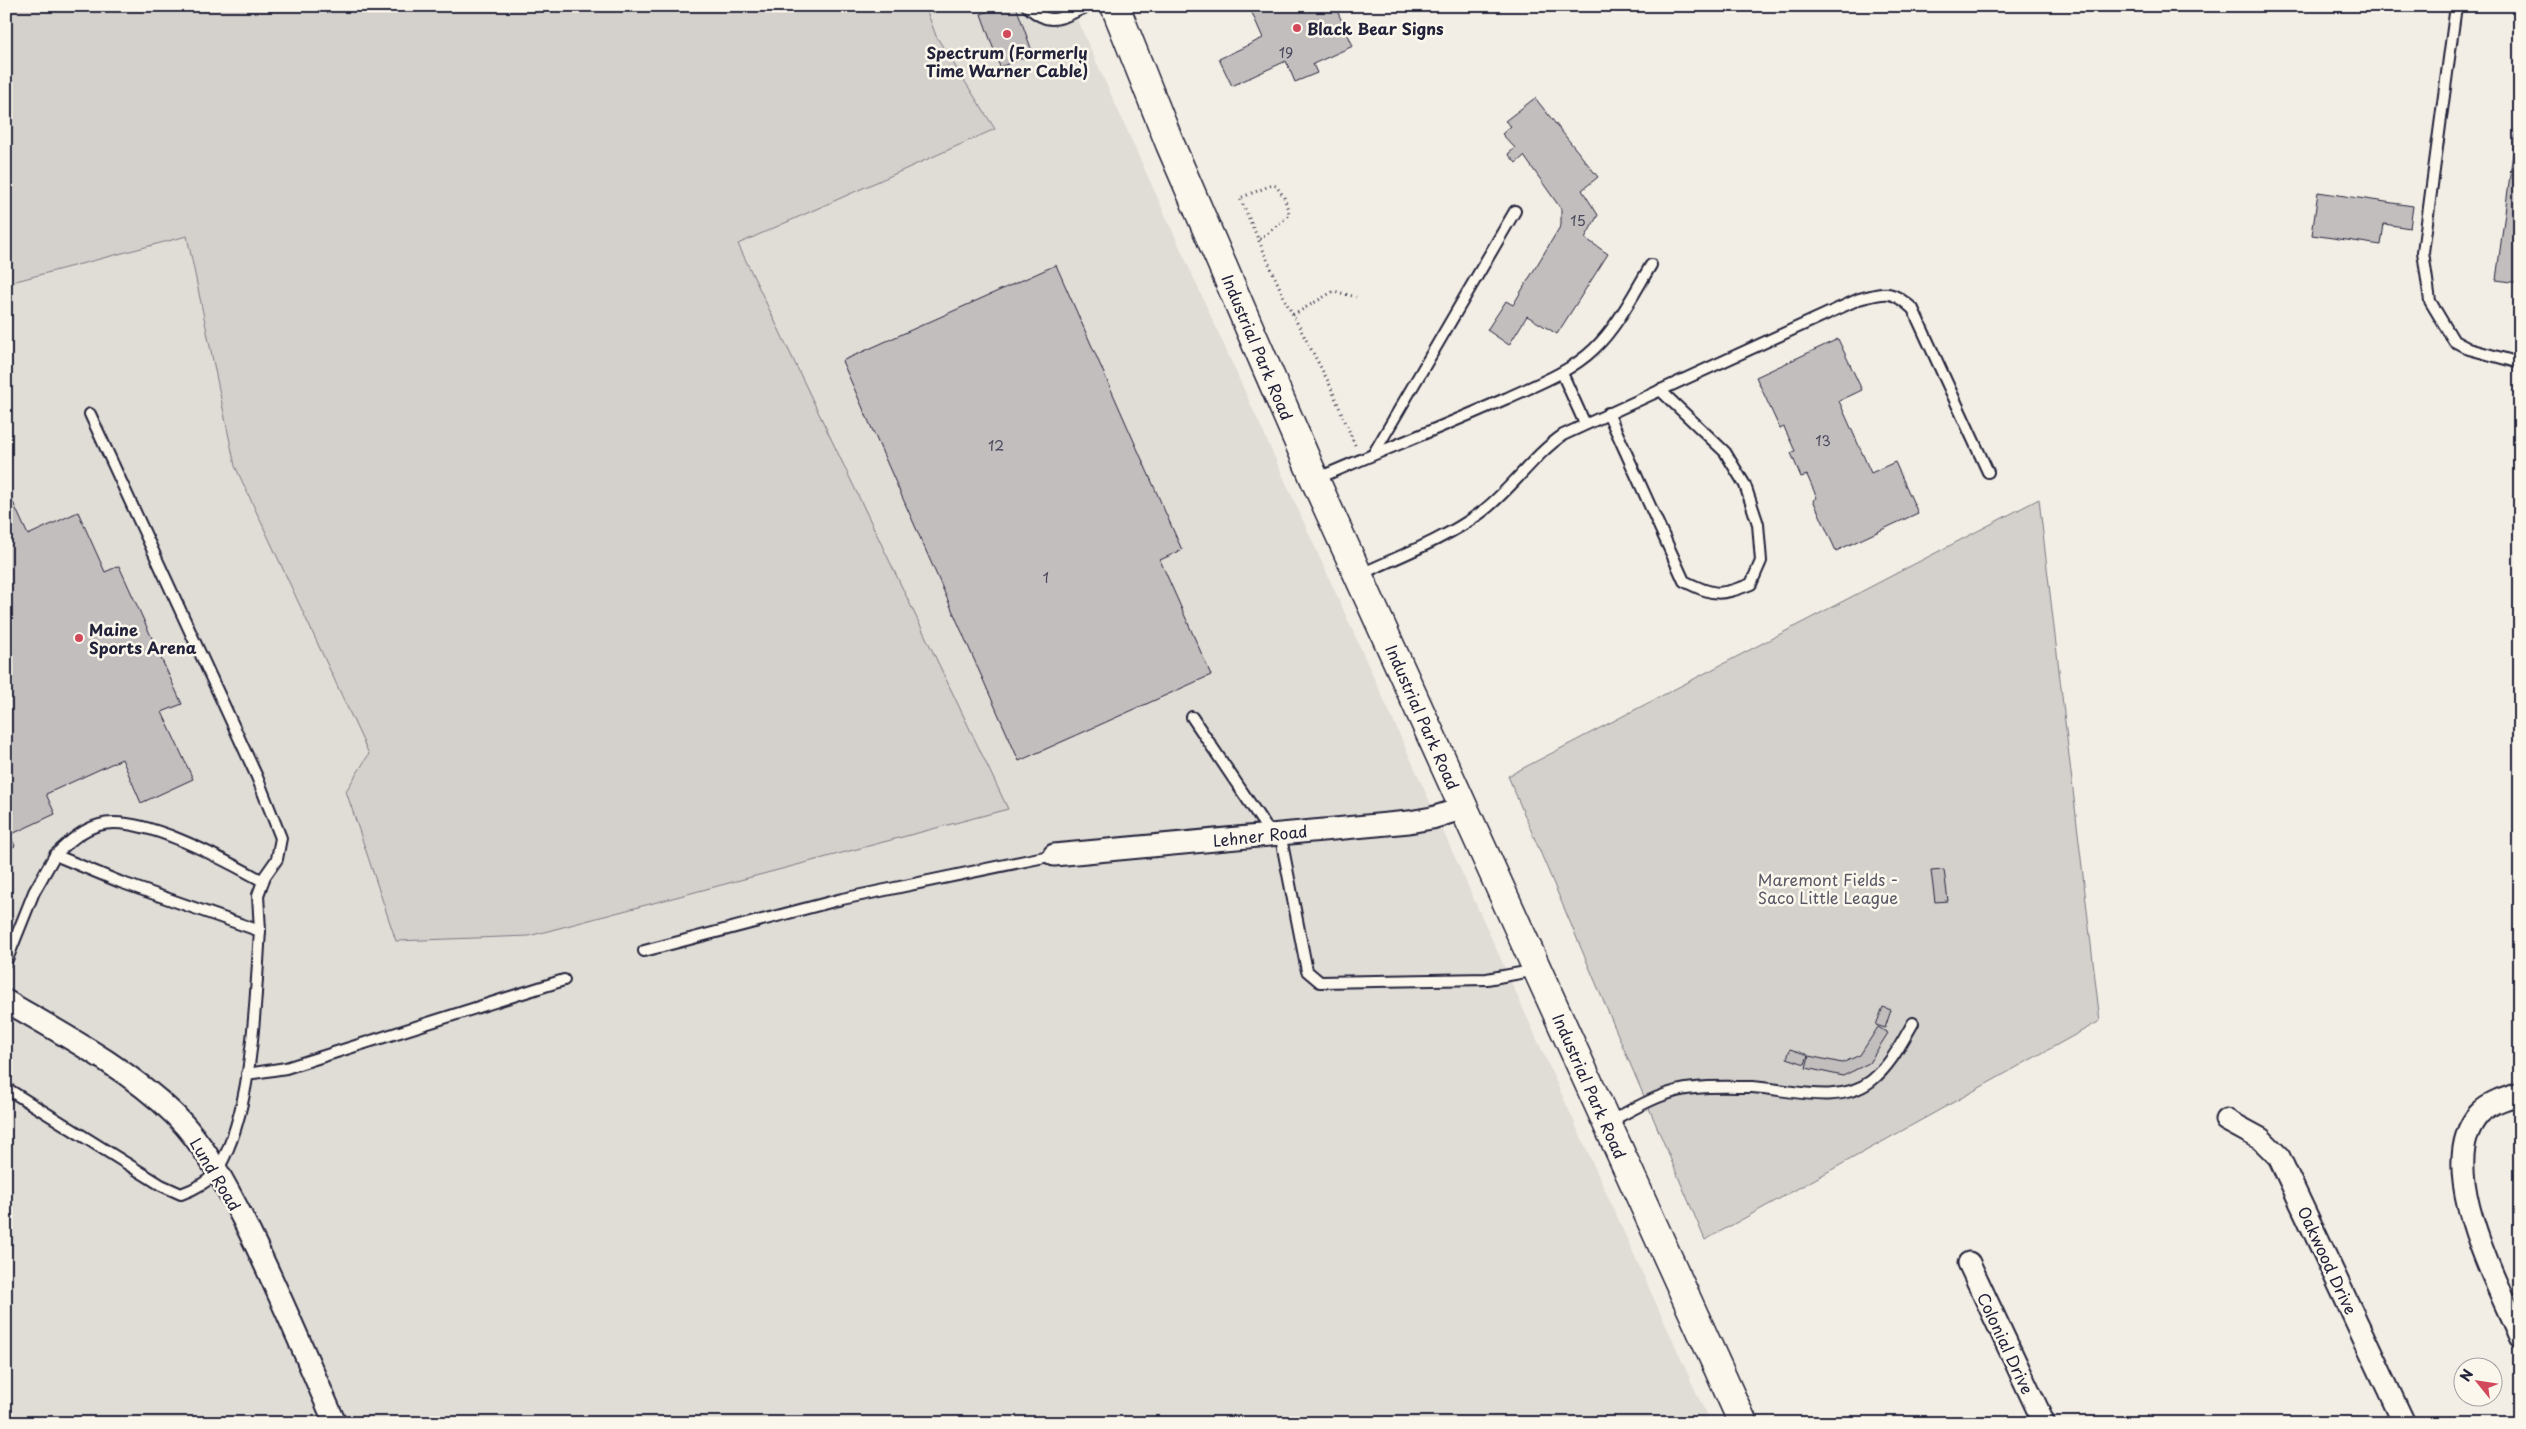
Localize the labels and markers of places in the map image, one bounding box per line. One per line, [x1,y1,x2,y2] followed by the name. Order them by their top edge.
[1307,16,1444,40] place label: Black Bear Signs
[1291,22,1303,34] marker: Black Bear Signs
[1001,28,1013,40] marker: Spectrum (Formerly Time Warner Cable)
[926,40,1088,82] place label: Spectrum (Formerly Time Warner Cable)
[89,617,197,659] place label: Maine Sports Arena
[73,632,85,644] marker: Maine Sports Arena

